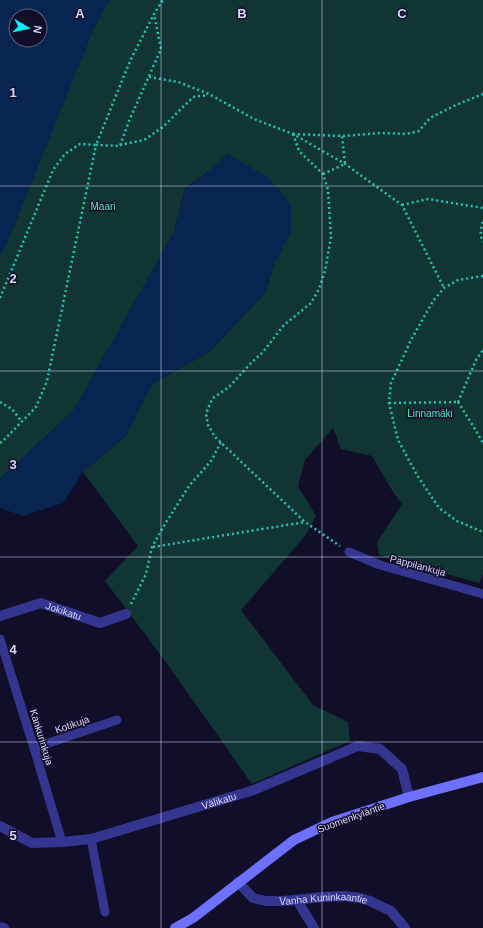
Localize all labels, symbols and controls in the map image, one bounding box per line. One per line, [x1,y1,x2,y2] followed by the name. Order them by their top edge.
[75,6,85,21] text: A
[237,6,247,21] text: B
[397,6,407,21] text: C
[8,8,48,48] north arrow
[31,25,44,34] text: N
[9,85,17,100] text: 1
[90,201,116,212] park label: Maari
[9,271,17,286] text: 2
[407,408,453,419] park label: Linnamäki
[9,457,17,472] text: 3
[389,553,447,578] street label: Pappilankuja
[44,600,83,622] street label: Jokikatu
[9,642,17,657] text: 4
[28,708,55,767] street label: Kankurinkuja
[54,713,91,735] street label: Kotikuja
[200,791,238,811] street label: Välikatu
[316,800,387,835] street label: Suomenkyläntie
[9,828,17,843] text: 5
[279,891,369,907] street label: Vanha Kuninkaantie

